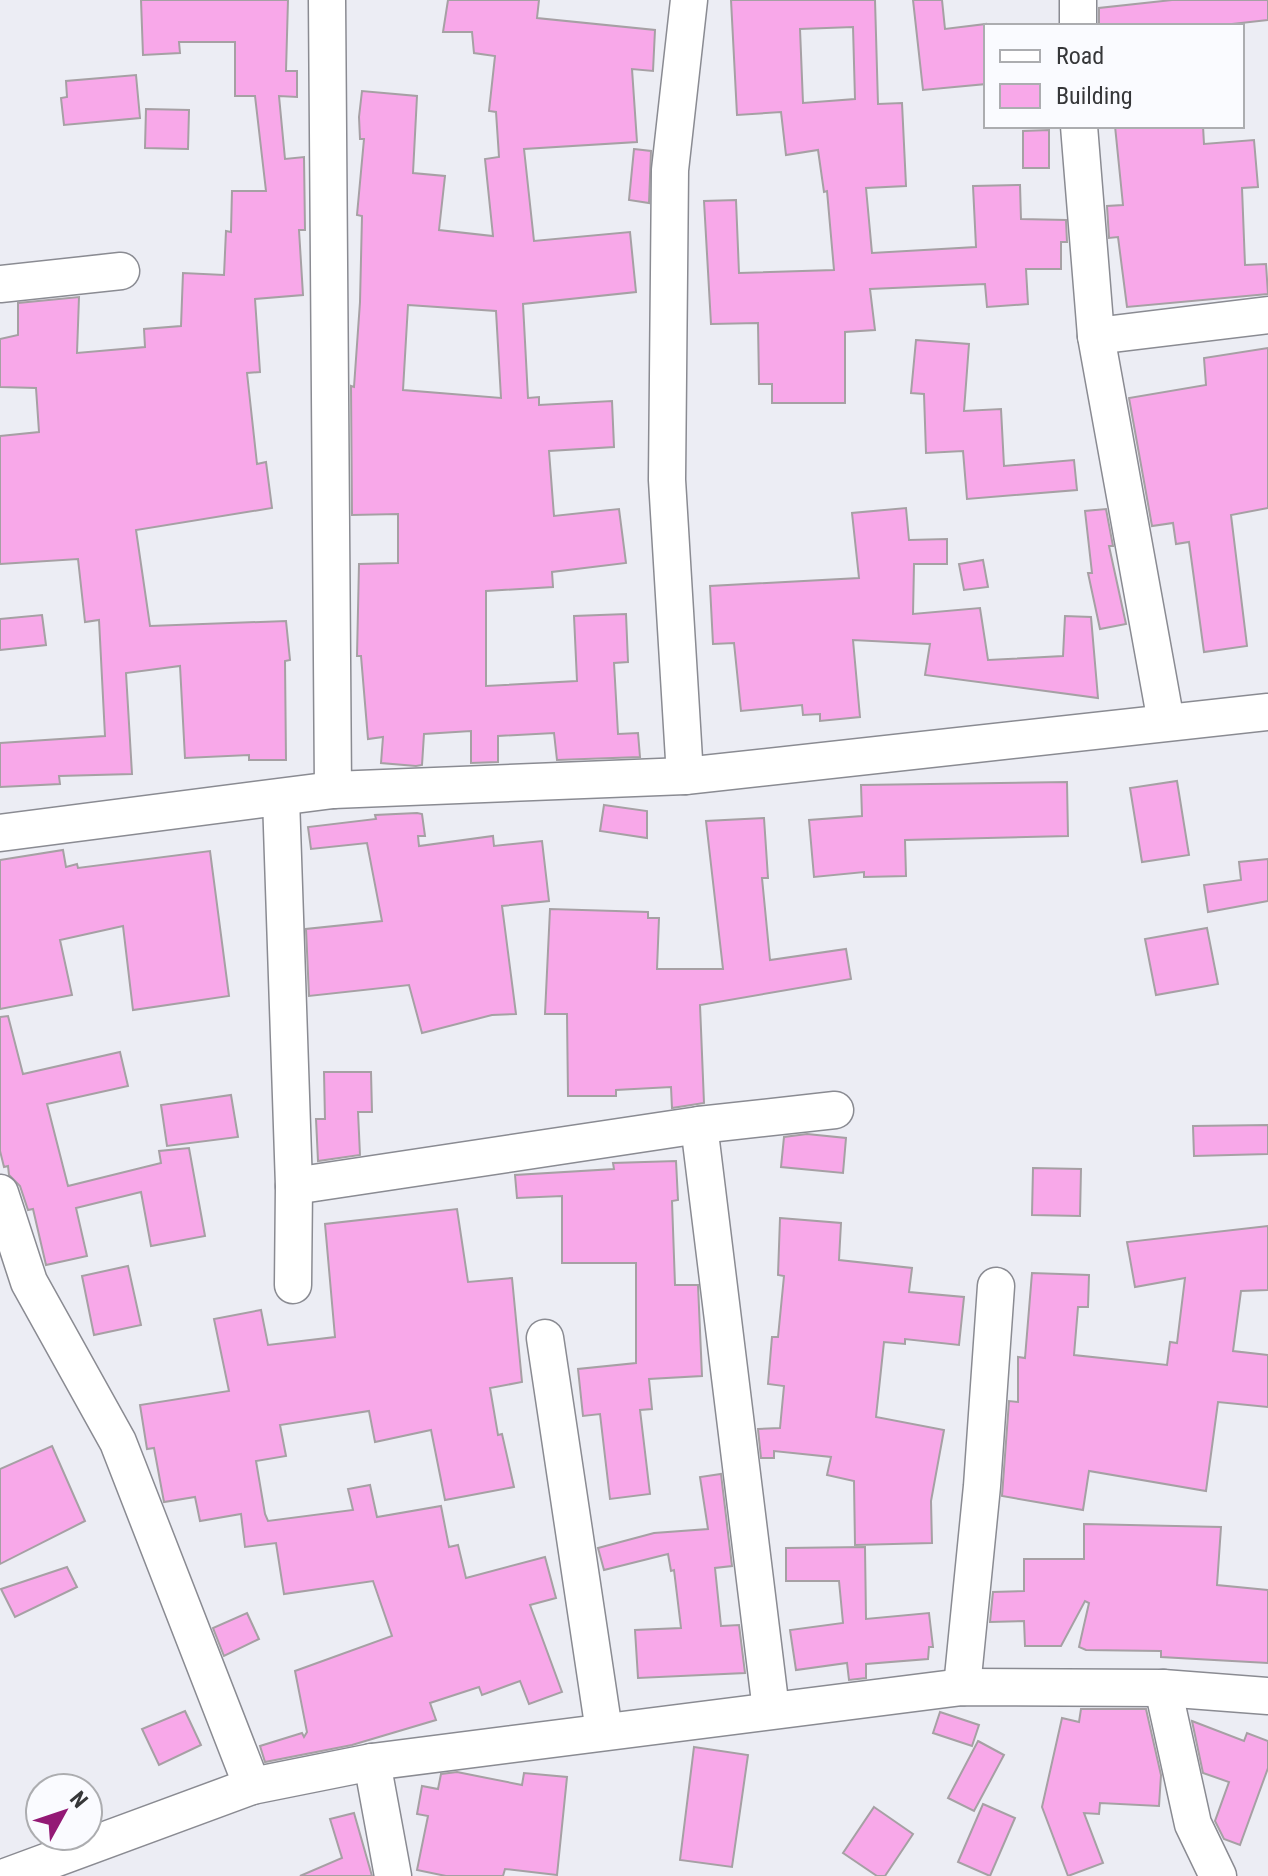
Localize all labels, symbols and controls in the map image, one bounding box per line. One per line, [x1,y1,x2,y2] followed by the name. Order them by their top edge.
[984,24,1244,128] legend
[1056,42,1104,70] text: Road
[1056,82,1133,110] text: Building
[24,1772,104,1852] north arrow
[65,1786,93,1813] text: N

